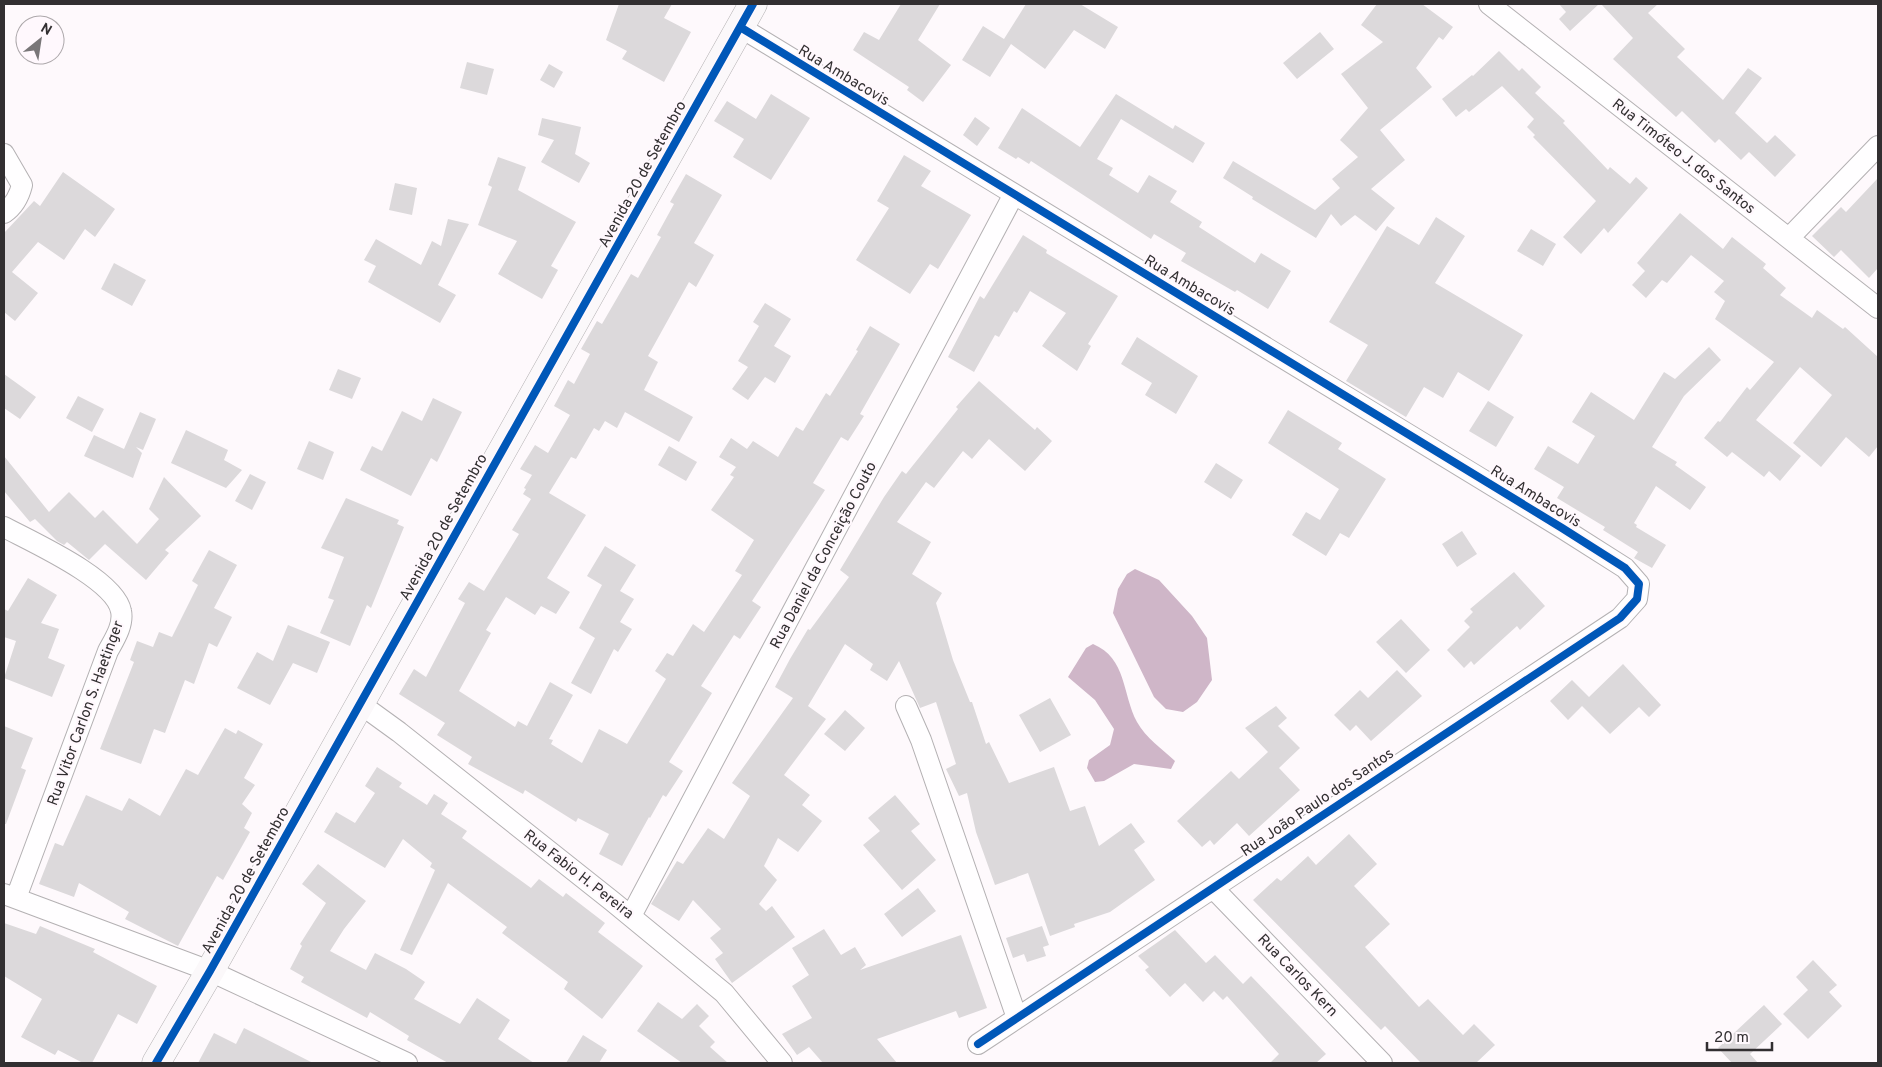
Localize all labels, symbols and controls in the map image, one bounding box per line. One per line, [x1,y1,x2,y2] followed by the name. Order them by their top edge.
[15,15,65,65] north arrow
[37,20,54,40] text: N
[794,42,892,111] street label: Rua Ambacovis
[1608,95,1758,219] street label: Rua Timóteo J. dos Santos
[595,98,692,251] street label: Avenida 20 de Setembro
[1140,252,1238,321] street label: Rua Ambacovis
[396,451,493,604] street label: Avenida 20 de Setembro
[767,459,882,653] street label: Rua Daniel da Conceição Couto
[1486,462,1584,533] street label: Rua Ambacovis
[44,618,129,809] street label: Rua Vitor Carlon S. Haetinger
[1238,745,1398,862] street label: Rua João Paulo dos Santos
[198,804,295,957] street label: Avenida 20 de Setembro
[519,826,637,924] street label: Rua Fabio H. Pereira
[1253,931,1341,1021] street label: Rua Carlos Kern
[1707,1020,1772,1052] scale bar
[1714,1029,1749,1048] text: 20 m

